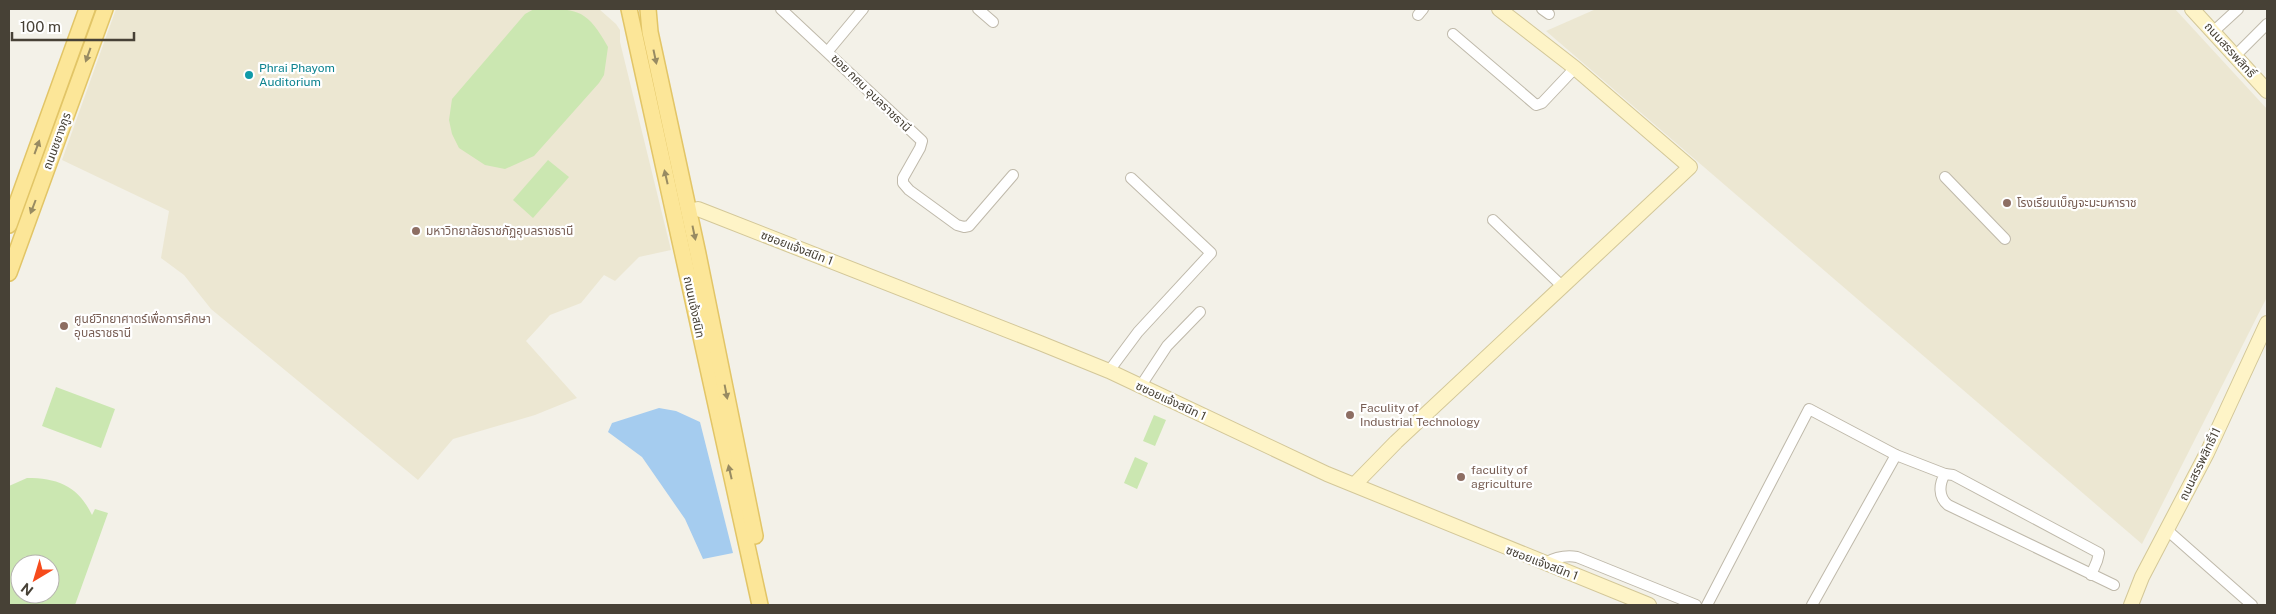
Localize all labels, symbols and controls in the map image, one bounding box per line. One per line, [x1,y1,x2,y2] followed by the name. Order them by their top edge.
[12,10,135,42] scale bar
[20,18,61,35] text: 100 m
[2202,19,2259,81] street label: ถนนสรรพสิทธิ์
[84,47,91,62] one-way arrow
[652,49,660,65] one-way arrow
[828,51,914,135] street label: ซอย กศน อุบลราชธานี
[259,61,335,89] place label: Phrai Phayom Auditorium
[243,69,255,81] marker: Phrai Phayom Auditorium
[40,110,74,172] street label: ถนนชยางกูร
[33,139,41,154] one-way arrow
[662,169,670,184] one-way arrow
[2017,196,2137,210] place label: โรงเรียนเบ็ญจะมะมหาราช
[2001,197,2013,209] marker: โรงเรียนเบ็ญจะมะมหาราช
[29,200,36,215] one-way arrow
[426,224,573,238] place label: มหาวิทยาลัยราชภัฏอุบลราชธานี
[410,225,422,237] marker: มหาวิทยาลัยราชภัฏอุบลราชธานี
[690,225,698,240] one-way arrow
[759,228,835,268] street label: ซซอยแจ้งสนิท 1
[681,275,707,339] street label: ถนนแจ้งสนิท
[74,310,211,340] place label: ศูนย์วิทยาศาตร์เพื่อการศึกษา อุบลราชธานี
[58,320,70,332] marker: ศูนย์วิทยาศาตร์เพื่อการศึกษา อุบลราชธานี
[1134,379,1208,423] street label: ซซอยแจ้งสนิท 1
[722,384,730,400] one-way arrow
[1360,401,1481,429] place label: Faculity of Industrial Technology
[1344,409,1356,421] marker: Faculity of Industrial Technology
[2176,425,2224,503] street label: ถนนสรรพสิทธิ์11
[1471,463,1533,491] place label: faculity of agriculture
[726,465,734,480] one-way arrow
[1455,471,1467,483] marker: faculity of agriculture
[1504,543,1580,583] street label: ซซอยแจ้งสนิท 1
[10,554,60,604] north arrow
[18,580,36,599] text: N

